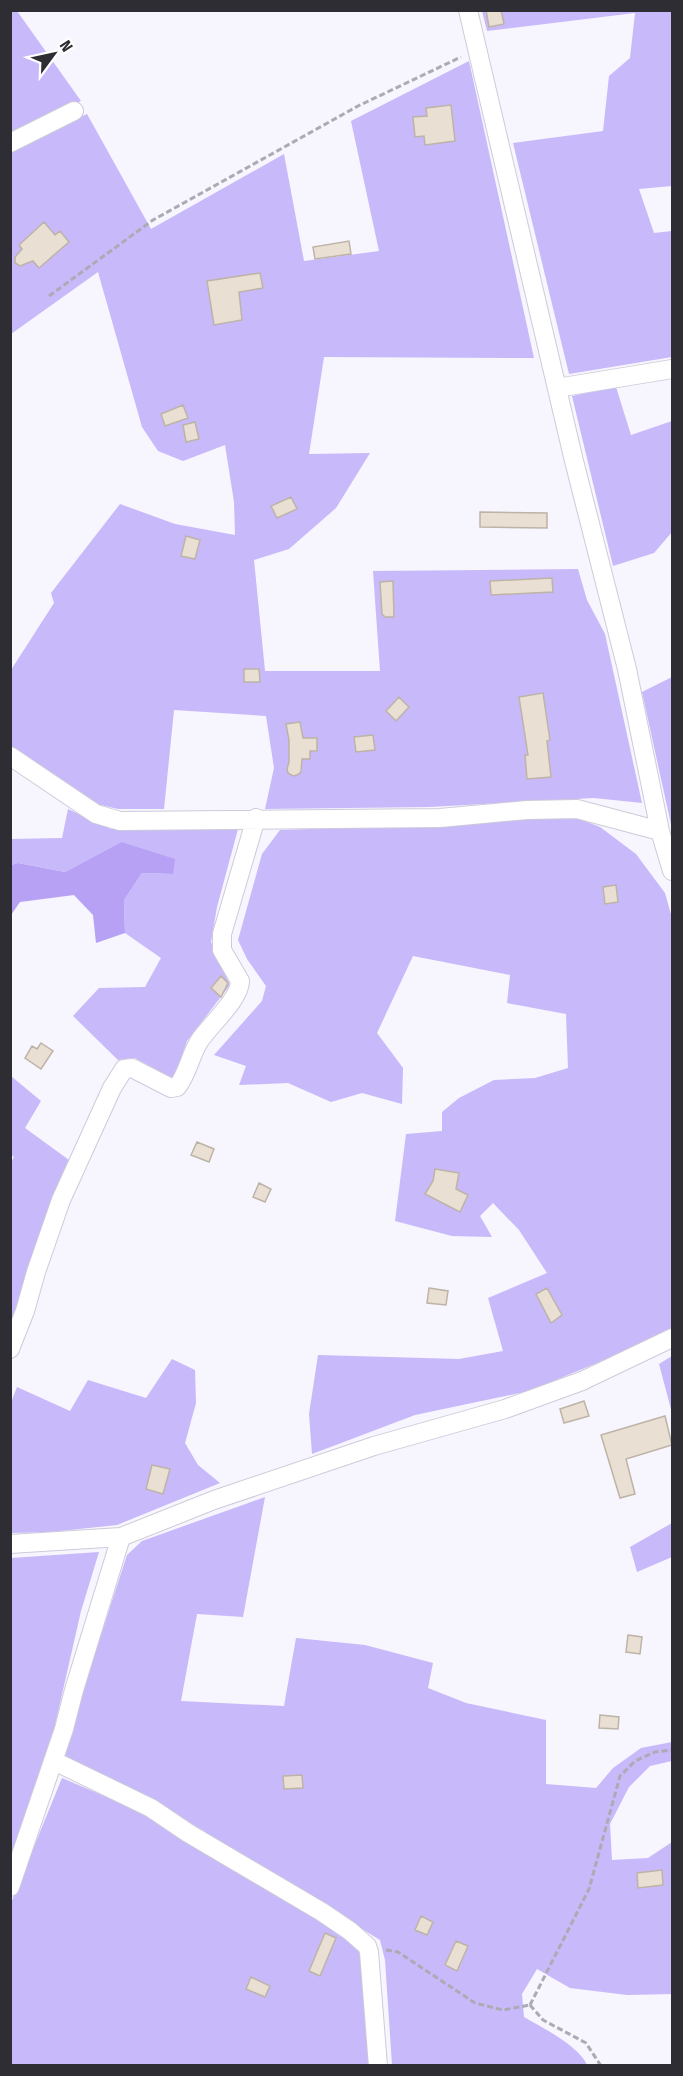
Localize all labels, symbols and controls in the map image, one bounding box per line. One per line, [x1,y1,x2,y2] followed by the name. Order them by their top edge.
[24,24,84,84] north arrow
[56,37,77,55] text: N

